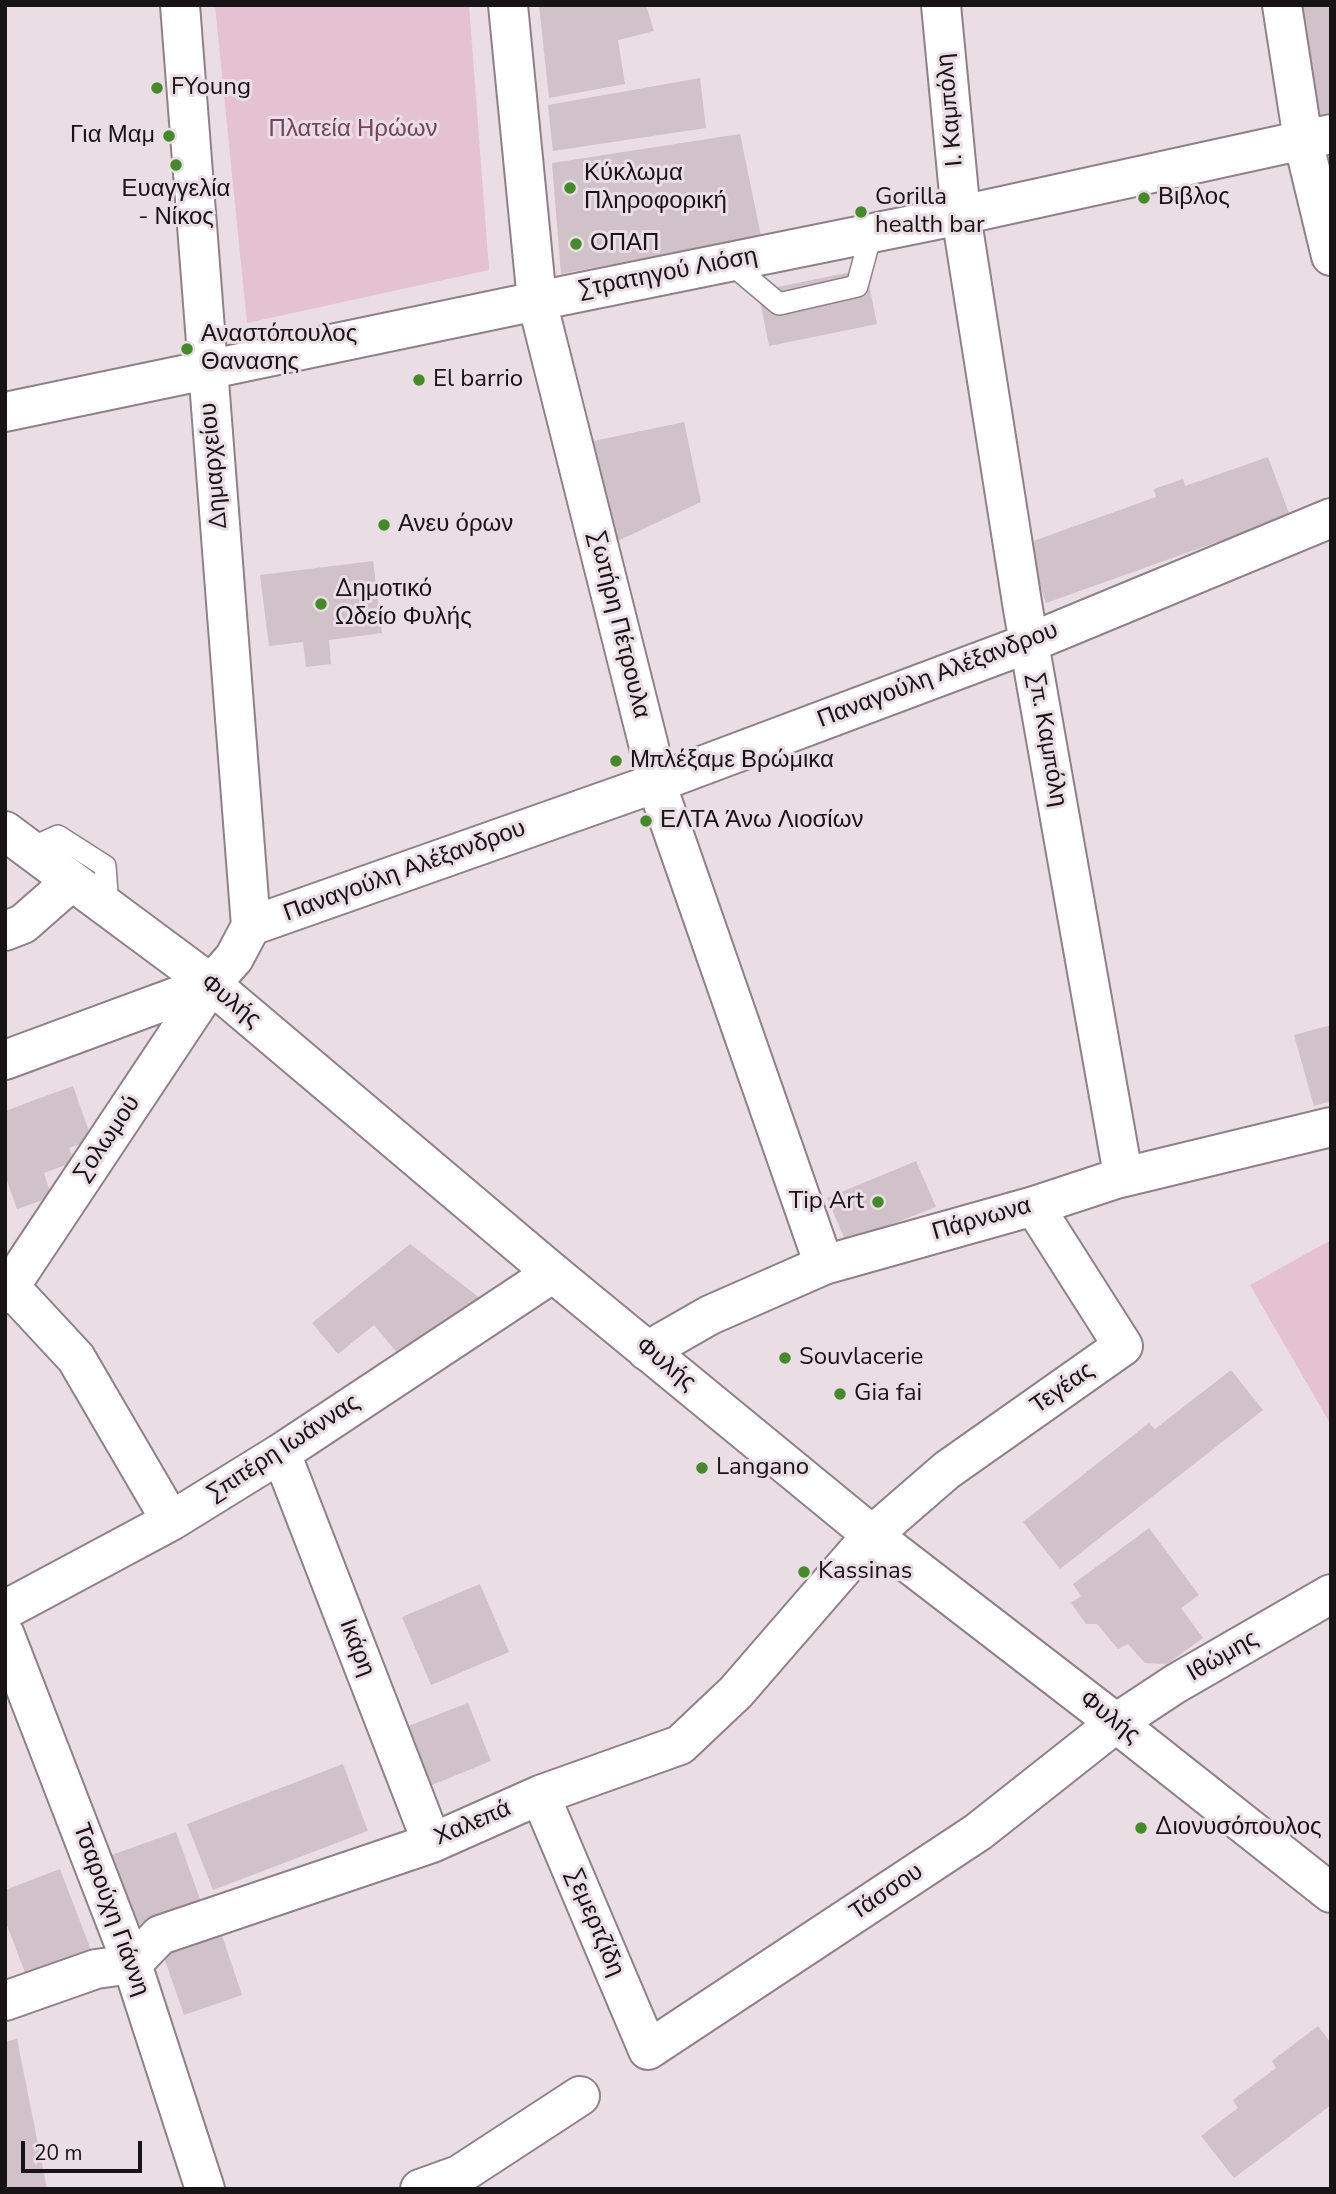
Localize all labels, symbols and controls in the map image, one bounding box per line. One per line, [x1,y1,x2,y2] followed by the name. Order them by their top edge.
[932,52,970,168] street label: Ι. Καμπόλη
[171,74,251,102] place label: FYoung
[149,80,165,96] marker: FYoung
[269,116,437,144] park label: Πλατεία Ηρώων
[70,122,155,150] place label: Για Μαμ
[161,128,177,144] marker: Για Μαμ
[168,157,184,173] marker: Ευαγγελία - Νίκος
[584,160,727,216] place label: Κύκλωμα Πληροφορική
[122,176,230,232] place label: Ευαγγελία - Νίκος
[562,180,578,196] marker: Κύκλωμα Πληροφορική
[875,184,985,240] place label: Gorilla health bar
[1158,184,1230,212] place label: Βιβλος
[1136,190,1152,206] marker: Βιβλος
[853,204,869,220] marker: Gorilla health bar
[590,230,659,258] place label: ΟΠΑΠ
[568,236,584,252] marker: ΟΠΑΠ
[576,243,760,305] street label: Στρατηγού Λιόση
[201,321,357,377] place label: Αναστόπουλος Θανασης
[179,341,195,357] marker: Αναστόπουλος Θανασης
[433,366,523,394] place label: El barrio
[411,372,427,388] marker: El barrio
[195,402,235,530] street label: Δημαρχείου
[398,511,513,539] place label: Ανευ όρων
[376,517,392,533] marker: Ανευ όρων
[581,528,655,722] street label: Σωτήρη Πέτρουλα
[335,576,472,632] place label: Δημοτικό Ωδείο Φυλής
[313,596,329,612] marker: Δημοτικό Ωδείο Φυλής
[814,617,1062,735] street label: Παναγούλη Αλέξανδρου
[1020,671,1072,809] street label: Σπ. Καμπόλη
[630,747,834,775] place label: Μπλέξαμε Βρώμικα
[608,753,624,769] marker: Μπλέξαμε Βρώμικα
[660,807,863,835] place label: ΕΛΤΑ Άνω Λιοσίων
[638,813,654,829] marker: ΕΛΤΑ Άνω Λιοσίων
[280,815,530,929] street label: Παναγούλη Αλέξανδρου
[194,969,266,1035] street label: Φυλής
[69,1090,147,1188] street label: Σολωμού
[789,1188,864,1216] place label: Tip Art
[929,1192,1035,1248] street label: Πάρνωνα
[870,1194,886,1210] marker: Tip Art
[629,1332,701,1398] street label: Φυλής
[799,1344,923,1372] place label: Souvlacerie
[777,1350,793,1366] marker: Souvlacerie
[1026,1357,1100,1421] street label: Τεγέας
[854,1380,922,1408] place label: Gia fai
[832,1386,848,1402] marker: Gia fai
[202,1389,366,1509] street label: Σπιτέρη Ιωάννας
[716,1454,809,1482] place label: Langano
[694,1460,710,1476] marker: Langano
[818,1558,912,1586] place label: Kassinas
[796,1564,812,1580] marker: Kassinas
[332,1615,380,1681] street label: Ικάρη
[1182,1625,1264,1689] street label: Ιθώμης
[1073,1685,1145,1751] street label: Φυλής
[430,1795,516,1853] street label: Χαλεπά
[1155,1814,1322,1842] place label: Διονυσόπουλος
[65,1820,155,2000] street label: Τσαρούχη Γιάννη
[1133,1820,1149,1836] marker: Διονυσόπουλος
[845,1858,929,1928] street label: Τάσσου
[558,1865,630,1981] street label: Σεμερτζίδη
[24,2128,145,2172] scale bar
[34,2139,83,2167] text: 20 m

